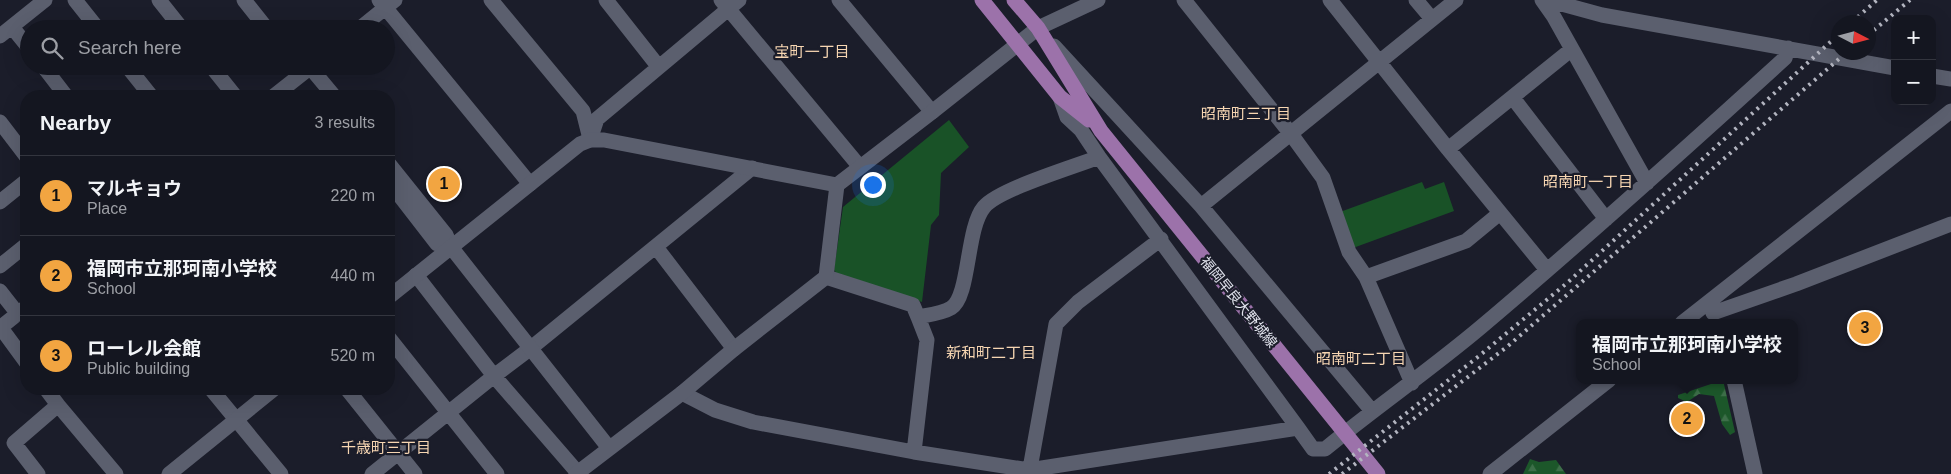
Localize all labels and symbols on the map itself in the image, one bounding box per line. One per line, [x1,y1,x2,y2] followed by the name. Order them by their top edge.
[1831,15,1876,60] north arrow
[774,43,850,60] district label: 宝町一丁目
[1201,105,1291,122] district label: 昭南町三丁目
[428,165,460,203] pin: 1
[860,172,886,198] your location
[1543,173,1633,190] district label: 昭南町一丁目
[1198,253,1280,351] street label: 福岡早良大野城線
[1849,309,1881,347] pin: 3
[946,344,1036,361] district label: 新和町二丁目
[1316,350,1406,367] district label: 昭南町二丁目
[1671,400,1703,438] pin: 2
[341,439,431,456] district label: 千歳町三丁目

